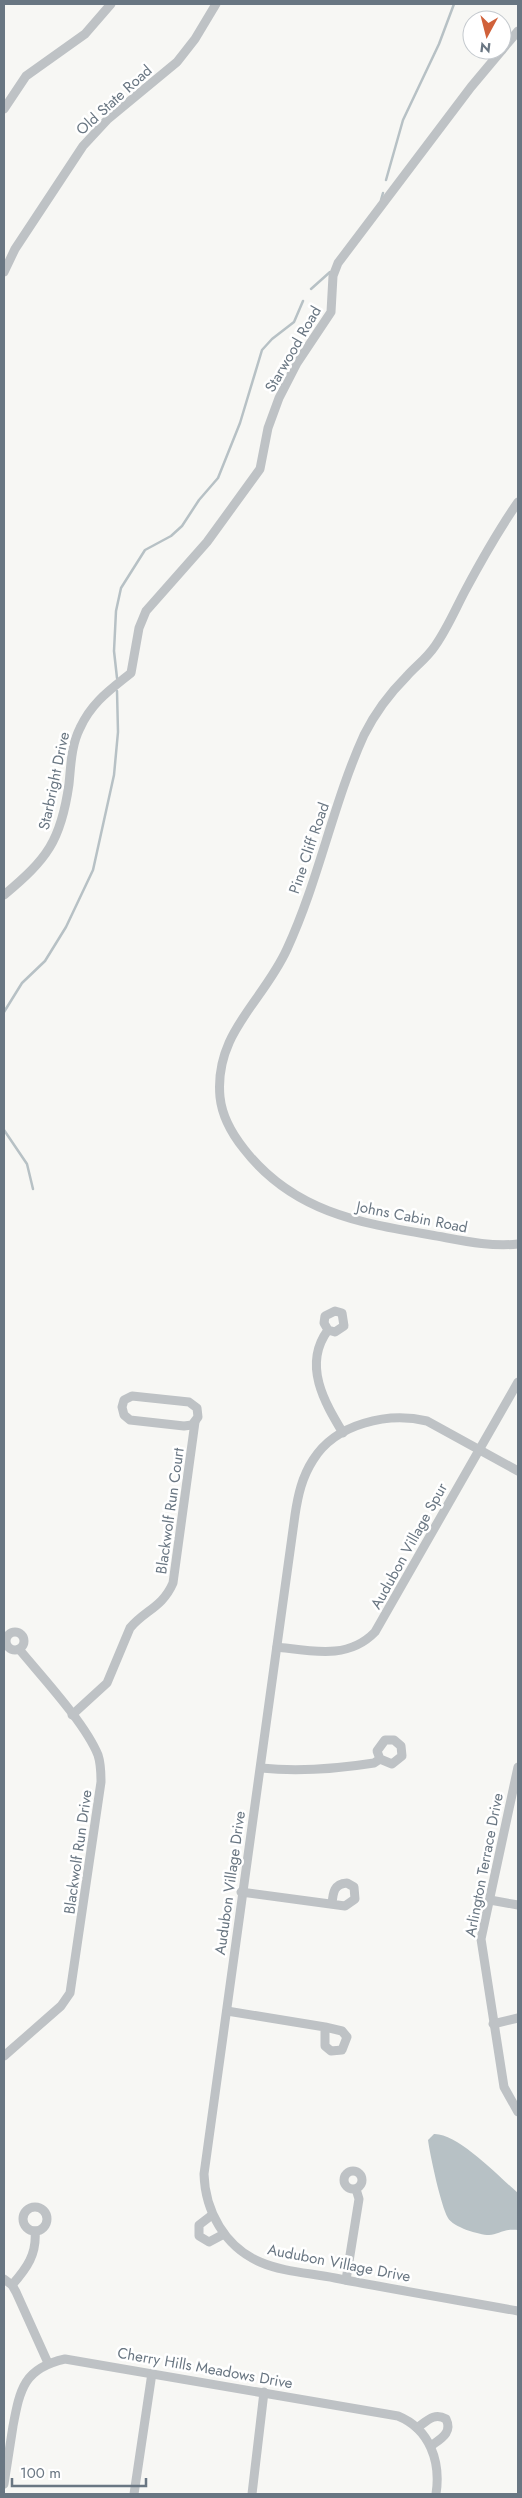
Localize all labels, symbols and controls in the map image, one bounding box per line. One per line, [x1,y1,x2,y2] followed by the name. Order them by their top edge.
[462,10,512,60] north arrow
[479,37,492,59] text: N
[71,60,157,140] street label: Old State Road
[259,302,327,396] street label: Starwood Road
[33,730,75,832] street label: Starbright Drive
[283,799,335,897] street label: Pine Cliff Road
[353,1195,469,1239] street label: Johns Cabin Road
[150,1446,190,1575] street label: Blackwolf Run Court
[365,1478,453,1613] street label: Audubon Village Spur
[58,1788,98,1916] street label: Blackwolf Run Drive
[459,1791,509,1939] street label: Arlington Terrace Drive
[209,1809,251,1956] street label: Audubon Village Drive
[266,2238,413,2288] street label: Audubon Village Drive
[116,2342,295,2394] street label: Cherry Hills Meadows Drive
[12,2456,146,2488] scale bar
[20,2462,61,2484] text: 100 m

